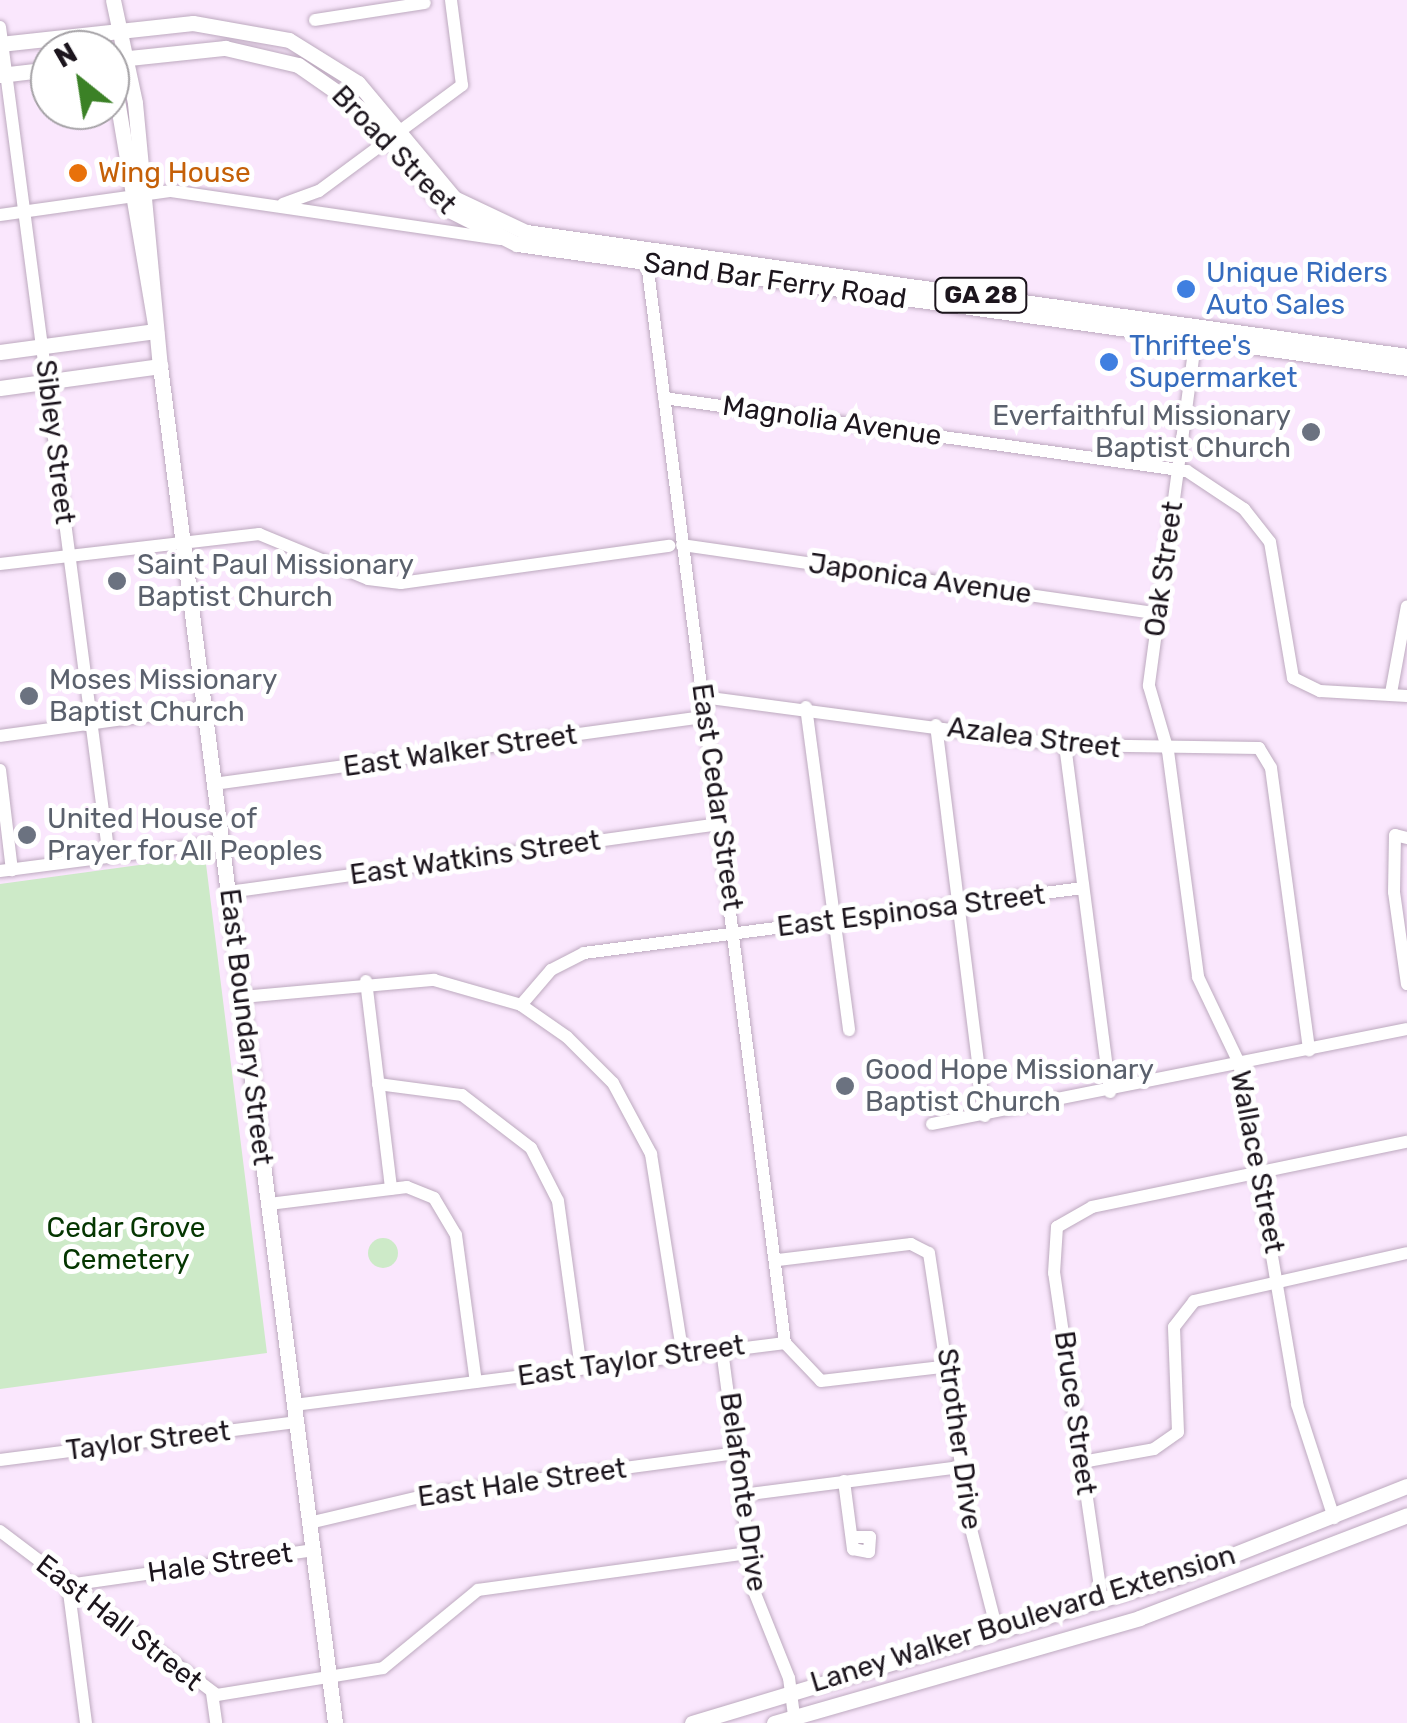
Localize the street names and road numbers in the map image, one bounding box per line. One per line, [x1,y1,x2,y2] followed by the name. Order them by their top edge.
[325,79,463,221] street label: Broad Street
[641,246,909,316] street label: Sand Bar Ferry Road
[934,275,1028,315] road number: GA 28
[28,358,82,526] street label: Sibley Street
[720,389,944,453] street label: Magnolia Avenue
[1138,499,1190,639] street label: Oak Street
[806,547,1034,611] street label: Japonica Avenue
[684,681,750,913] street label: East Cedar Street
[945,711,1123,765] street label: Azalea Street
[341,718,579,784] street label: East Walker Street
[347,824,603,892] street label: East Watkins Street
[775,878,1047,944] street label: East Espinosa Street
[212,886,280,1168] street label: East Boundary Street
[1223,1068,1291,1256] street label: Wallace Street
[515,1328,747,1394] street label: East Taylor Street
[1047,1329,1103,1497] street label: Bruce Street
[930,1346,988,1532] street label: Strother Drive
[712,1390,774,1594] street label: Belafonte Drive
[64,1414,232,1468] street label: Taylor Street
[416,1452,628,1514] street label: East Hale Street
[146,1536,294,1590] street label: Hale Street
[806,1538,1240,1700] street label: Laney Walker Boulevard Extension
[29,1548,209,1698] street label: East Hall Street

